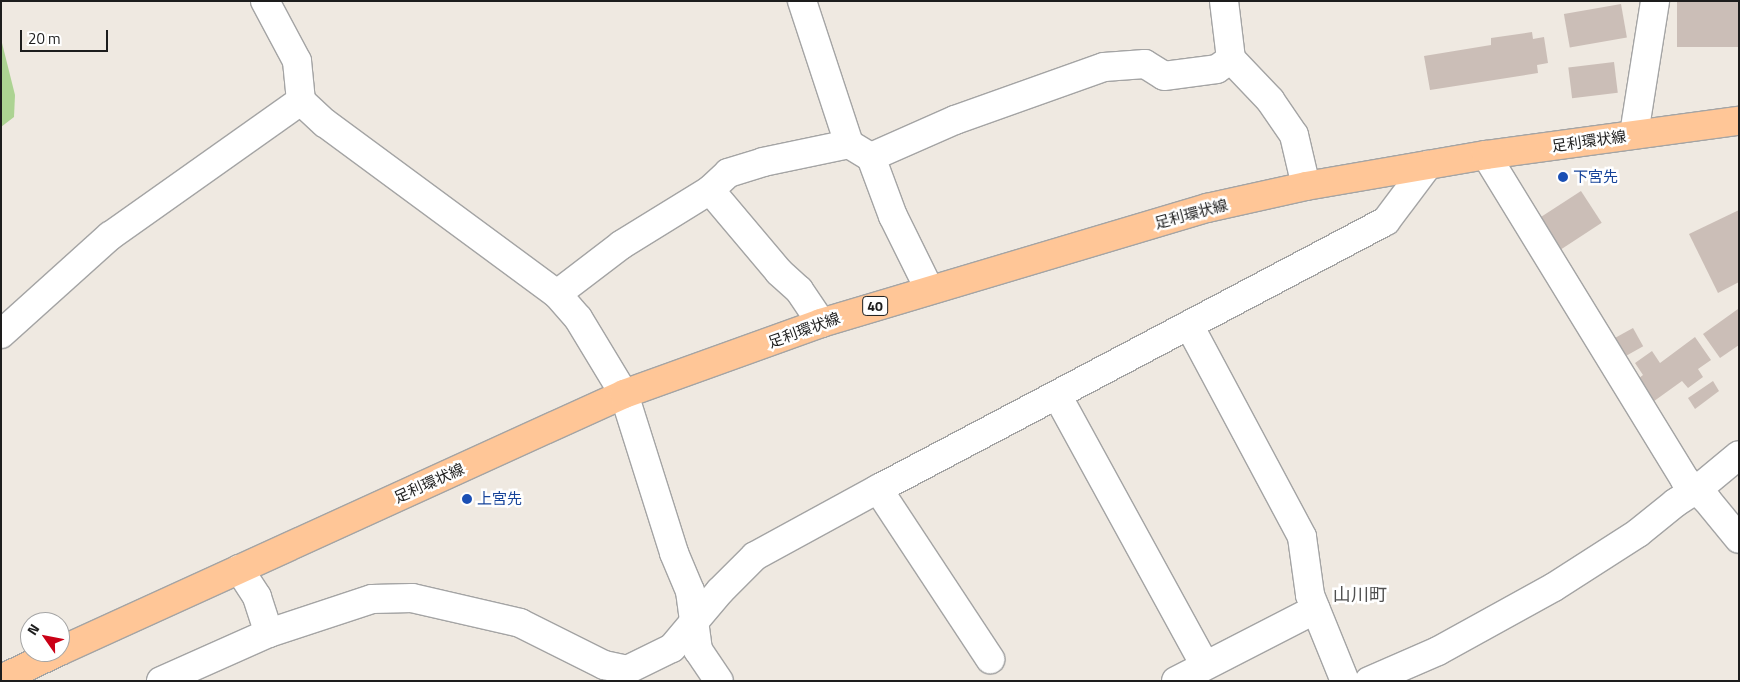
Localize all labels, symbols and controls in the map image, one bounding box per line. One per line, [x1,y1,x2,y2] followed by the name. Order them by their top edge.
[22,20,110,52] scale bar
[28,27,61,50] text: 20 m
[1551,127,1627,155] street label: 足利環状線
[1573,168,1618,186] place label: 下宮先
[1557,171,1569,183] marker: 下宮先
[1152,196,1230,232] street label: 足利環状線
[861,294,889,318] road number: 40
[766,309,842,351] street label: 足利環状線
[391,460,467,506] street label: 足利環状線
[477,490,522,508] place label: 上宮先
[461,493,473,505] marker: 上宮先
[1333,584,1387,606] district label: 山川町
[20,612,70,662] north arrow
[21,619,44,639] text: N

